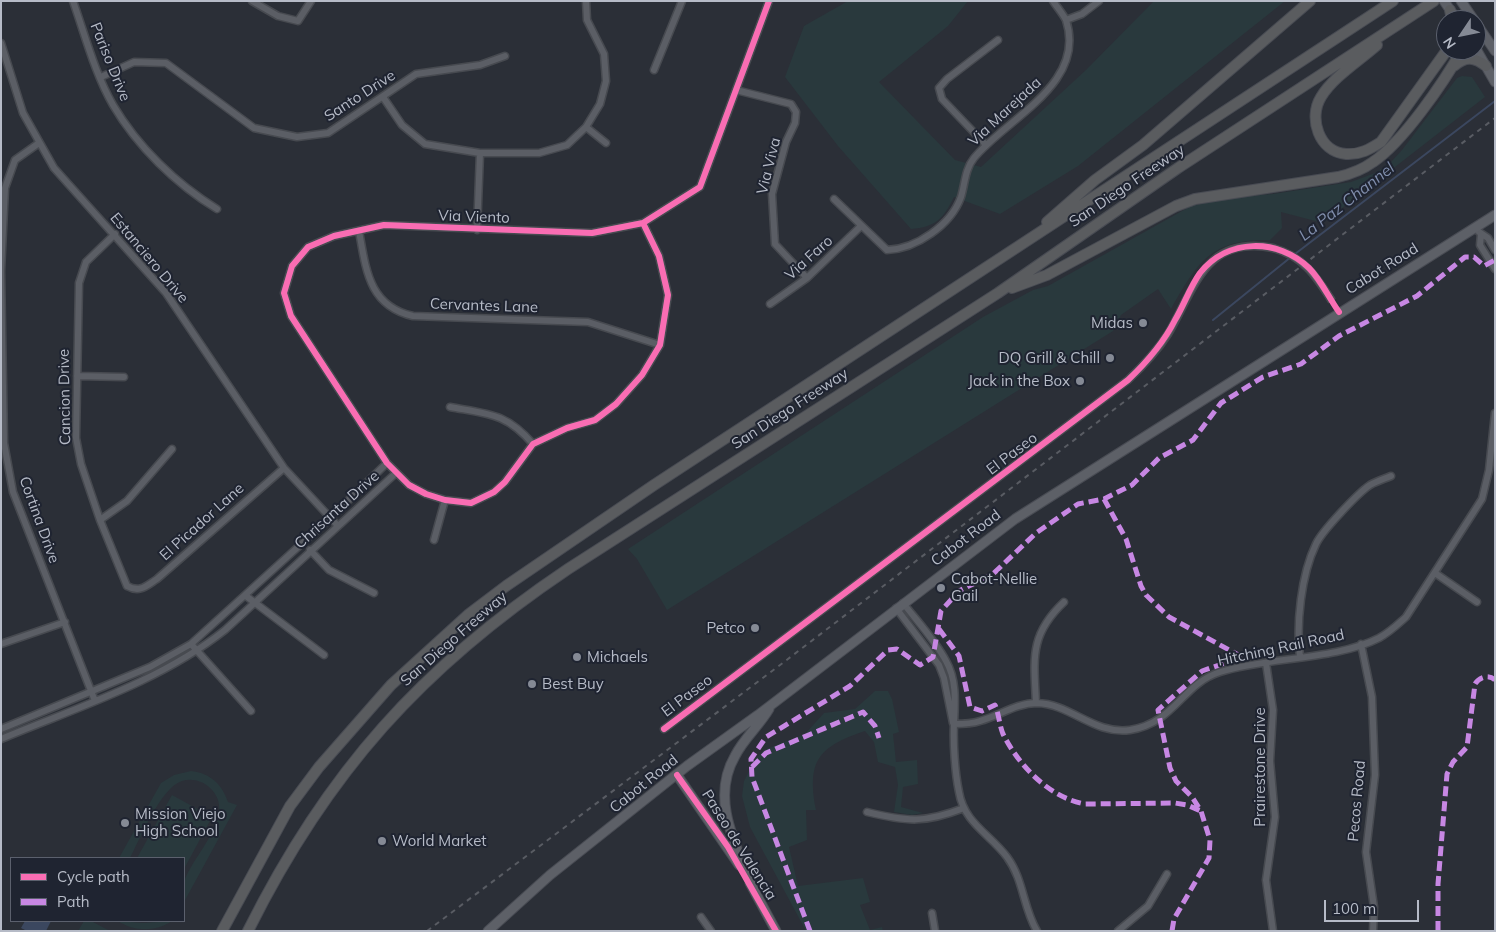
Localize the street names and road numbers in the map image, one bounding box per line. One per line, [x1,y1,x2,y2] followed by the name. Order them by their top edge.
[86,20,134,104] street label: Pariso Drive
[321,66,399,126] street label: Santo Drive
[965,74,1045,150] street label: Via Marejada
[753,136,785,196] street label: Via Viva
[1066,141,1188,231] street label: San Diego Freeway
[438,207,510,227] street label: Via Viento
[106,209,192,307] street label: Estanciero Drive
[781,232,837,284] street label: Via Faro
[1342,240,1422,298] street label: Cabot Road
[430,295,538,317] street label: Cervantes Lane
[55,349,75,445] street label: Cancion Drive
[728,365,852,453] street label: San Diego Freeway
[983,429,1041,479] street label: El Paseo
[291,467,383,553] street label: Chrisanta Drive
[15,474,63,566] street label: Cortina Drive
[156,479,248,565] street label: El Picador Lane
[928,506,1004,570] street label: Cabot Road
[397,588,511,690] street label: San Diego Freeway
[1216,626,1346,670] street label: Hitching Rail Road
[658,671,716,721] street label: El Paseo
[1251,707,1269,827] street label: Prairestone Drive
[606,751,682,817] street label: Cabot Road
[1344,760,1370,842] street label: Pecos Road
[698,787,780,903] street label: Paseo de Valencia

